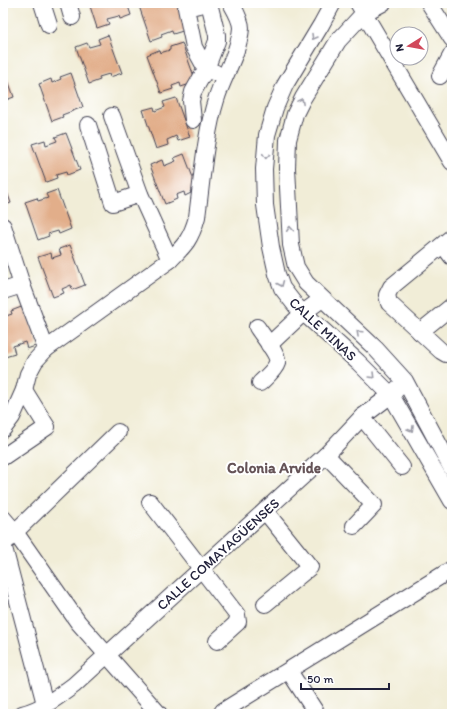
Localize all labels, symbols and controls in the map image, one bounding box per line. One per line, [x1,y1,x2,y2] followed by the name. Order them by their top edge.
[389,26,429,66] north arrow
[311,33,319,40] one-way arrow
[393,43,407,53] text: N
[297,98,304,105] one-way arrow
[261,153,270,159] one-way arrow
[286,226,295,232] one-way arrow
[276,280,284,287] one-way arrow
[286,294,360,365] street label: CALLE MINAS
[356,330,364,337] one-way arrow
[367,371,375,379] one-way arrow
[406,425,413,432] one-way arrow
[227,459,321,477] district label: Colonia Arvide
[154,495,283,614] street label: CALLE COMAYAGÜENSES
[301,665,389,691] scale bar
[307,672,333,686] text: 50 m

